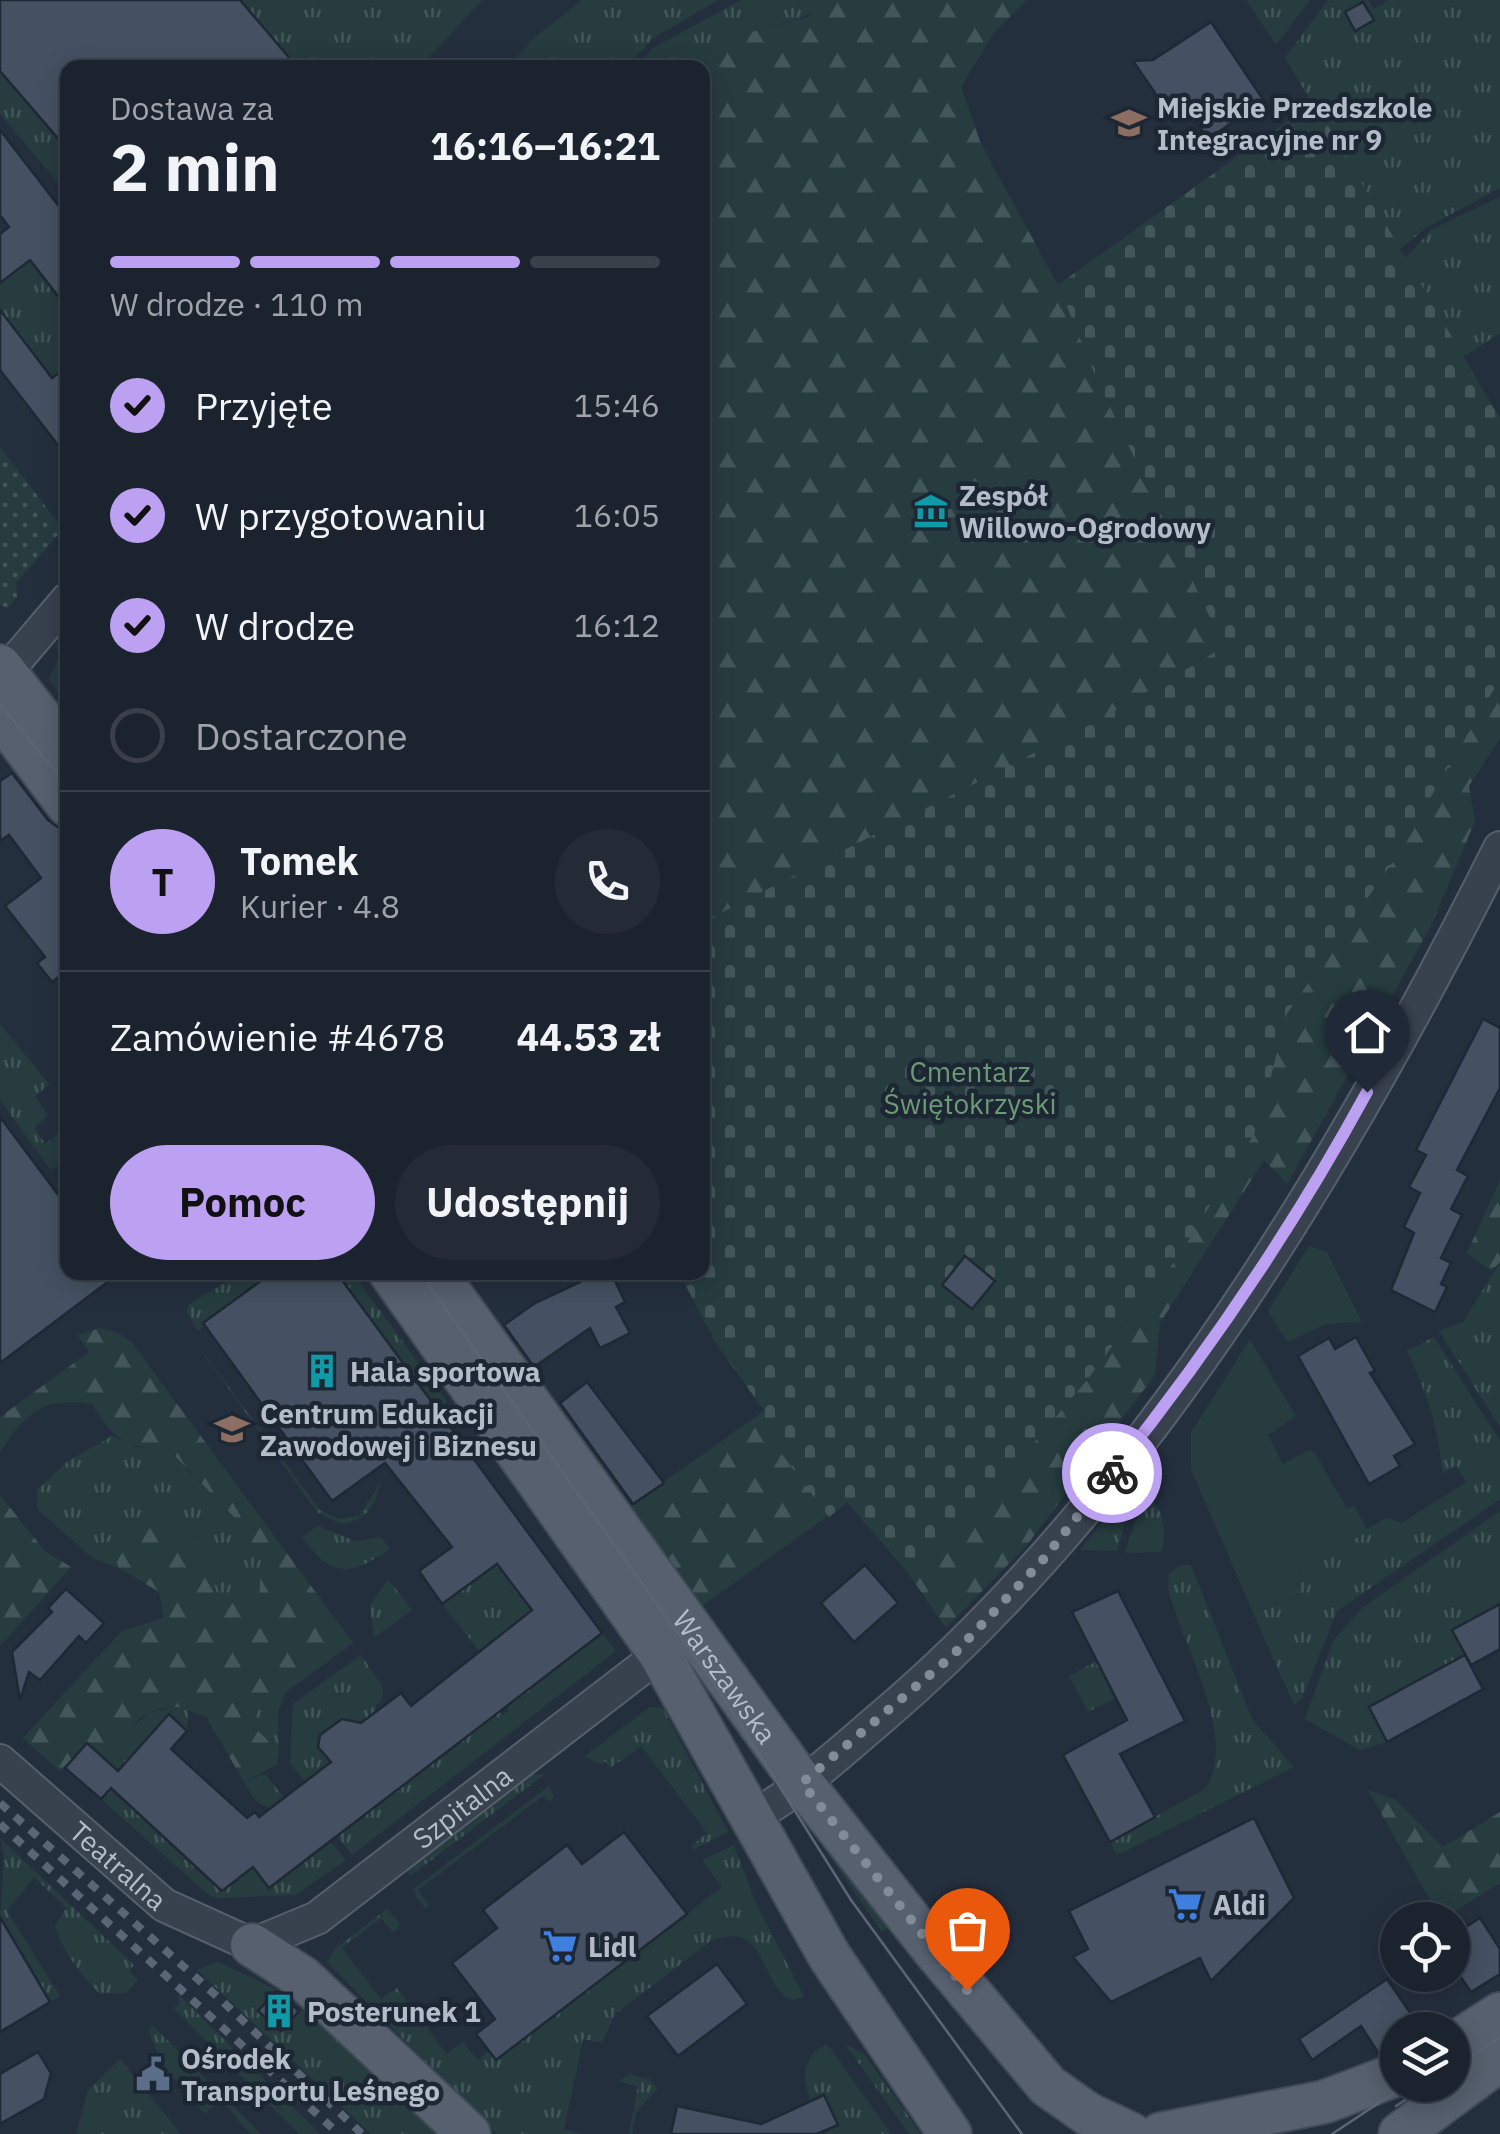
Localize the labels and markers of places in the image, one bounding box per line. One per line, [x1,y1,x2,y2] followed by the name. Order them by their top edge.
[1157,89,1432,158] place label: Miejskie Przedszkole Integracyjne nr 9
[1110,104,1148,142] school or university icon: Miejskie Przedszkole Integracyjne nr 9
[959,477,1211,546] place label: Zespół Willowo-Ogrodowy
[912,492,950,530] museum icon: Zespół Willowo-Ogrodowy
[1325,990,1410,1093] pin
[303,1352,341,1390] building icon: Hala sportowa
[350,1353,541,1390] place label: Hala sportowa
[260,1395,537,1464] place label: Centrum Edukacji Zawodowej i Biznesu
[213,1410,251,1448] school or university icon: Centrum Edukacji Zawodowej i Biznesu
[1166,1885,1204,1923] supermarket icon: Aldi
[1213,1886,1266,1923] place label: Aldi
[925,1888,1010,1991] pin
[541,1927,579,1965] supermarket icon: Lidl
[588,1928,636,1965] place label: Lidl
[260,1992,298,2030] building icon: Posterunek 1
[307,1993,481,2030] place label: Posterunek 1
[181,2040,440,2109] place label: Ośrodek Transportu Leśnego
[134,2055,172,2093] public building icon: Ośrodek Transportu Leśnego

